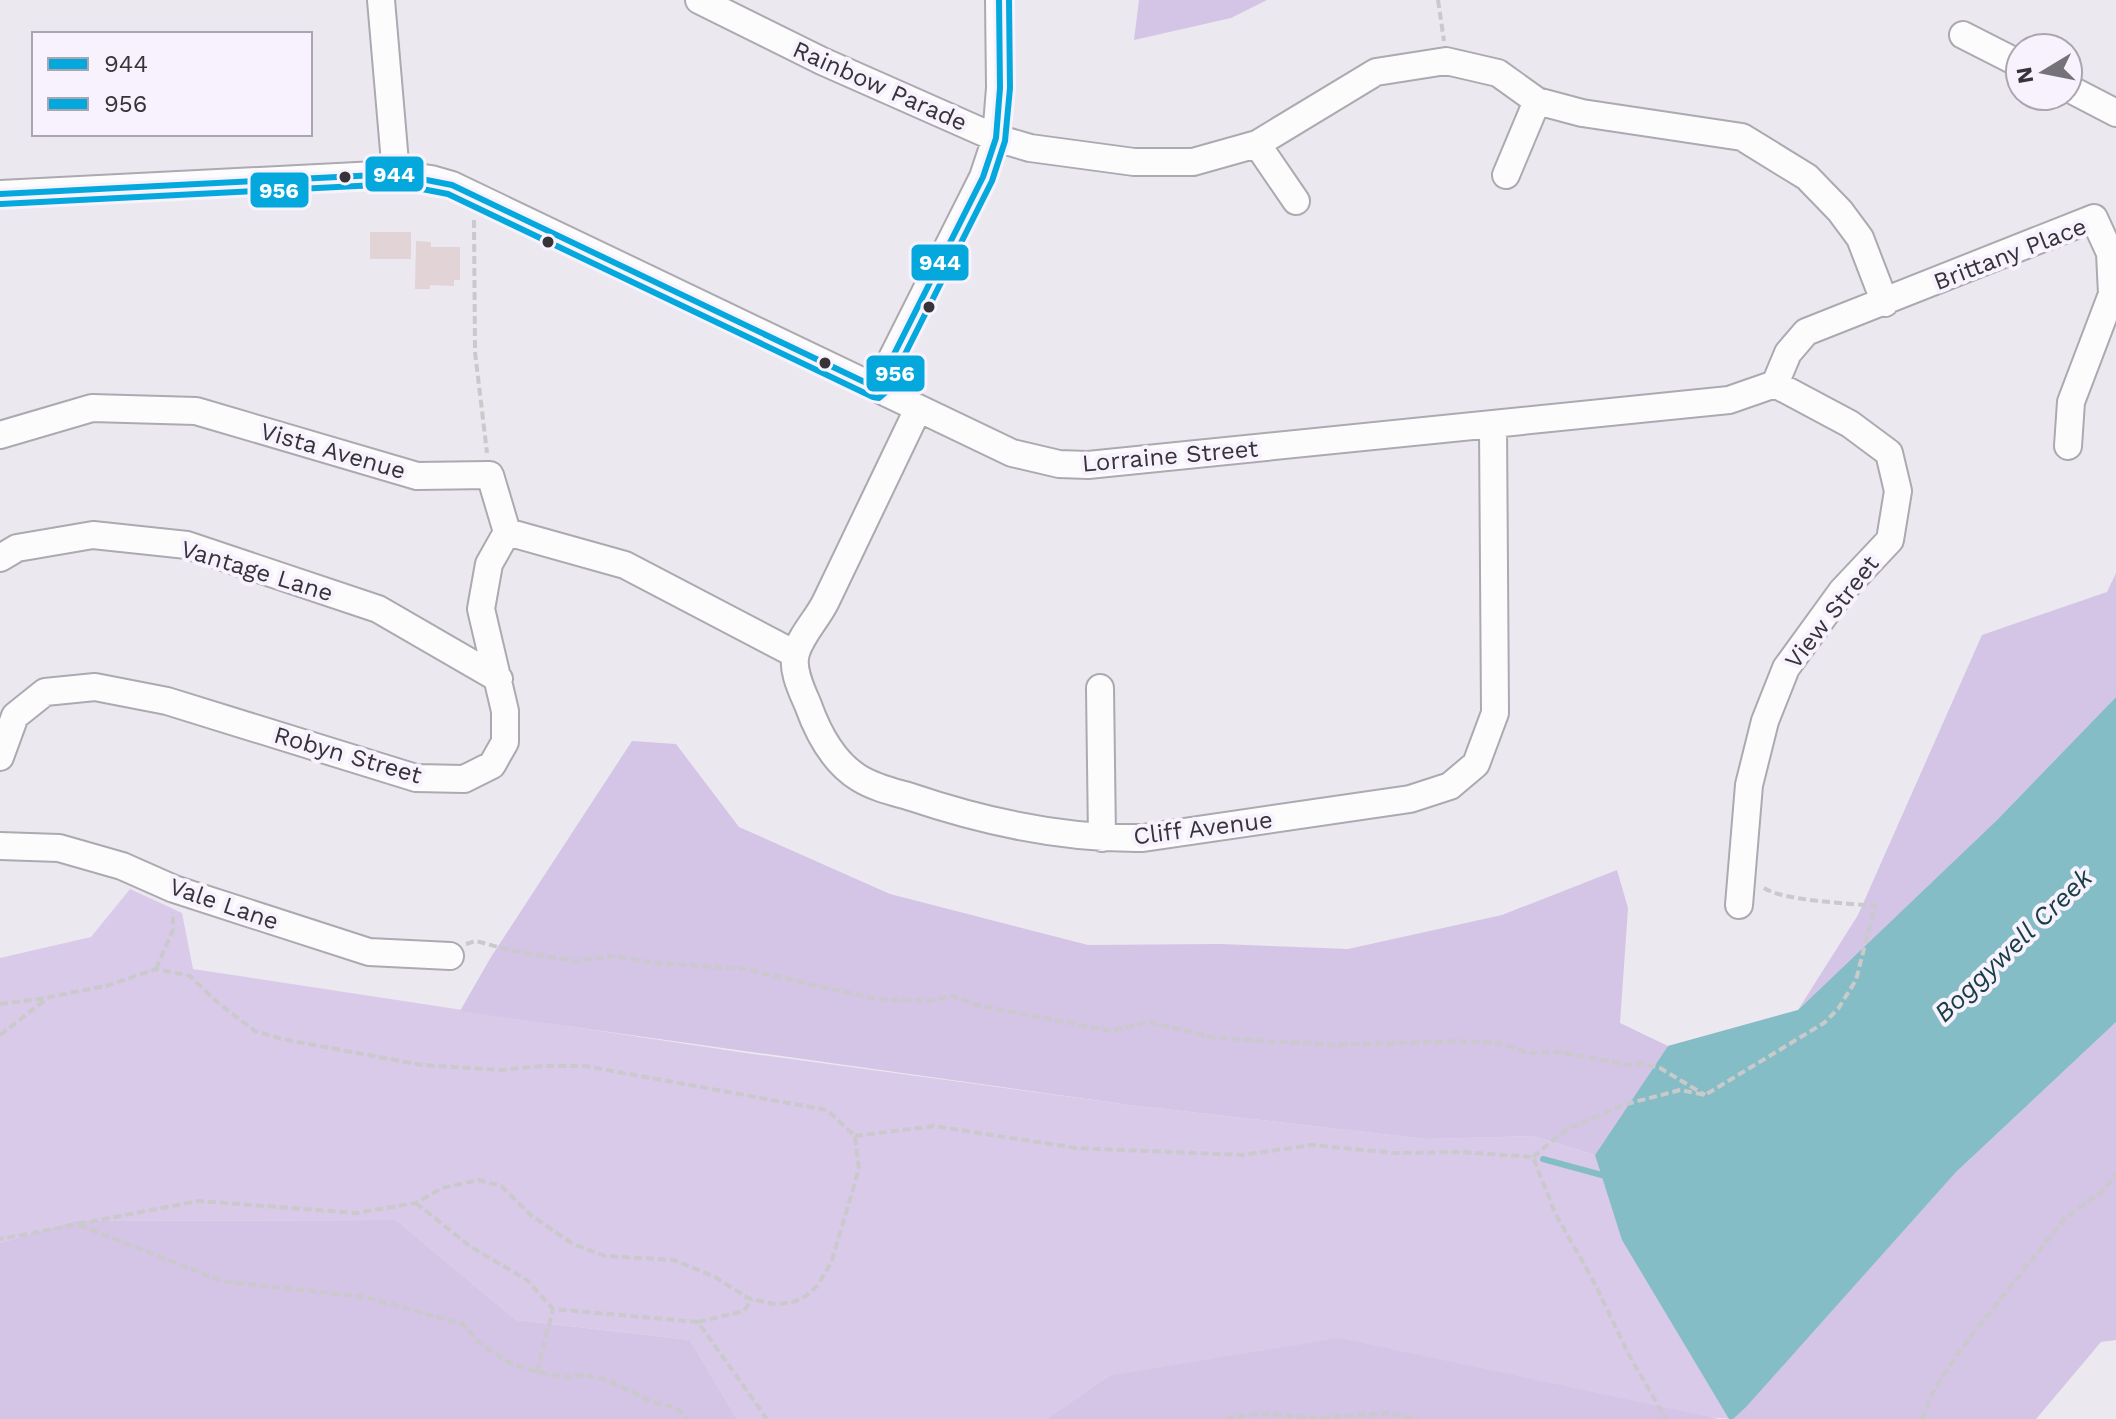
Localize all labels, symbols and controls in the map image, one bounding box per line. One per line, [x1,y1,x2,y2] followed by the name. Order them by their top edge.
[32,32,312,136] legend
[2004,32,2084,112] north arrow
[789,35,971,137] street label: Rainbow Parade
[104,50,148,78] text: 944
[2011,65,2039,86] text: N
[104,90,147,118] text: 956
[364,155,425,193] line badge: 944
[373,162,415,187] text: 944
[337,169,353,185] unlabelled marker
[249,171,310,209] line badge: 956
[259,178,299,203] text: 956
[1930,212,2090,296] street label: Brittany Place
[540,234,556,250] unlabelled marker
[910,243,970,282] line badge: 944
[919,250,961,275] text: 944
[921,299,937,315] unlabelled marker
[865,354,926,393] line badge: 956
[817,355,833,371] unlabelled marker
[875,361,915,386] text: 956
[257,417,409,485] street label: Vista Avenue
[1081,434,1259,478] street label: Lorraine Street
[178,535,336,607] street label: Vantage Lane
[1779,550,1885,674] street label: View Street
[271,721,425,789] street label: Robyn Street
[1132,806,1274,850] street label: Cliff Avenue
[1928,862,2099,1028] water label: Boggywell Creek
[166,872,282,936] street label: Vale Lane

